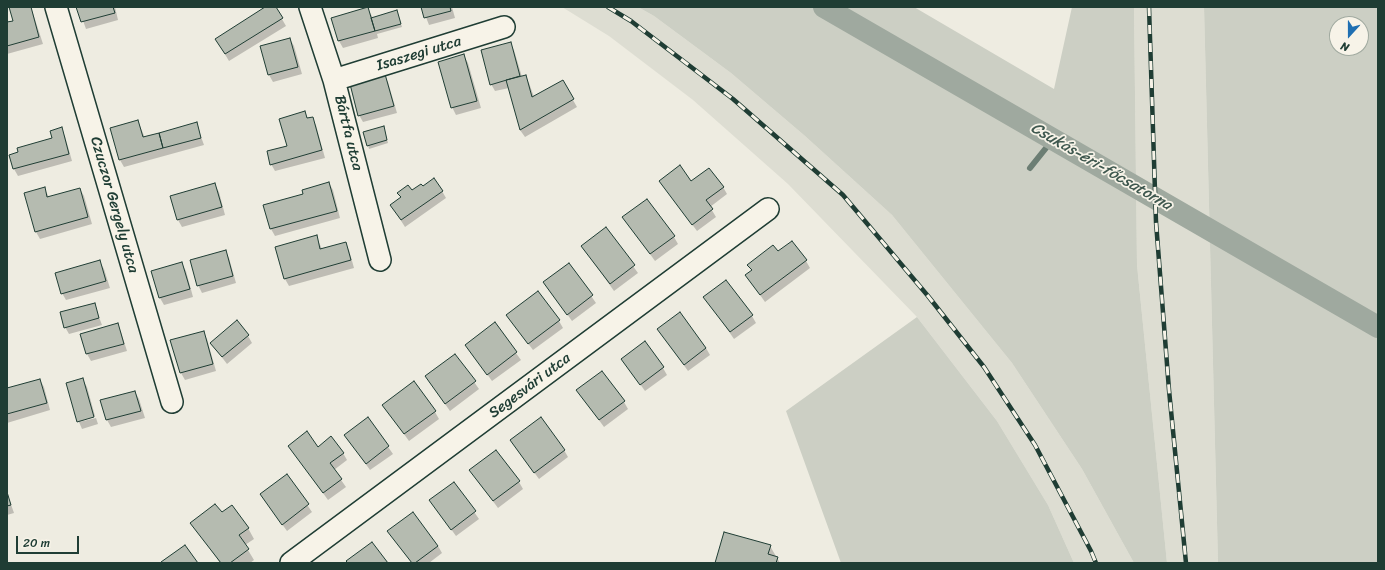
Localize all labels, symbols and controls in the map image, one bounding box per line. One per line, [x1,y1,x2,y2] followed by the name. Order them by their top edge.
[1329,16,1369,56] north arrow
[375,33,463,75] street label: Isaszegi utca
[1338,37,1352,57] text: N
[330,93,366,173] street label: Bártfa utca
[1027,119,1175,215] water label: Csukás-éri-főcsatorna
[86,135,142,275] street label: Czuczor Gergely utca
[486,349,574,423] street label: Segesvári utca
[18,528,81,554] scale bar
[23,532,50,554] text: 20 m

